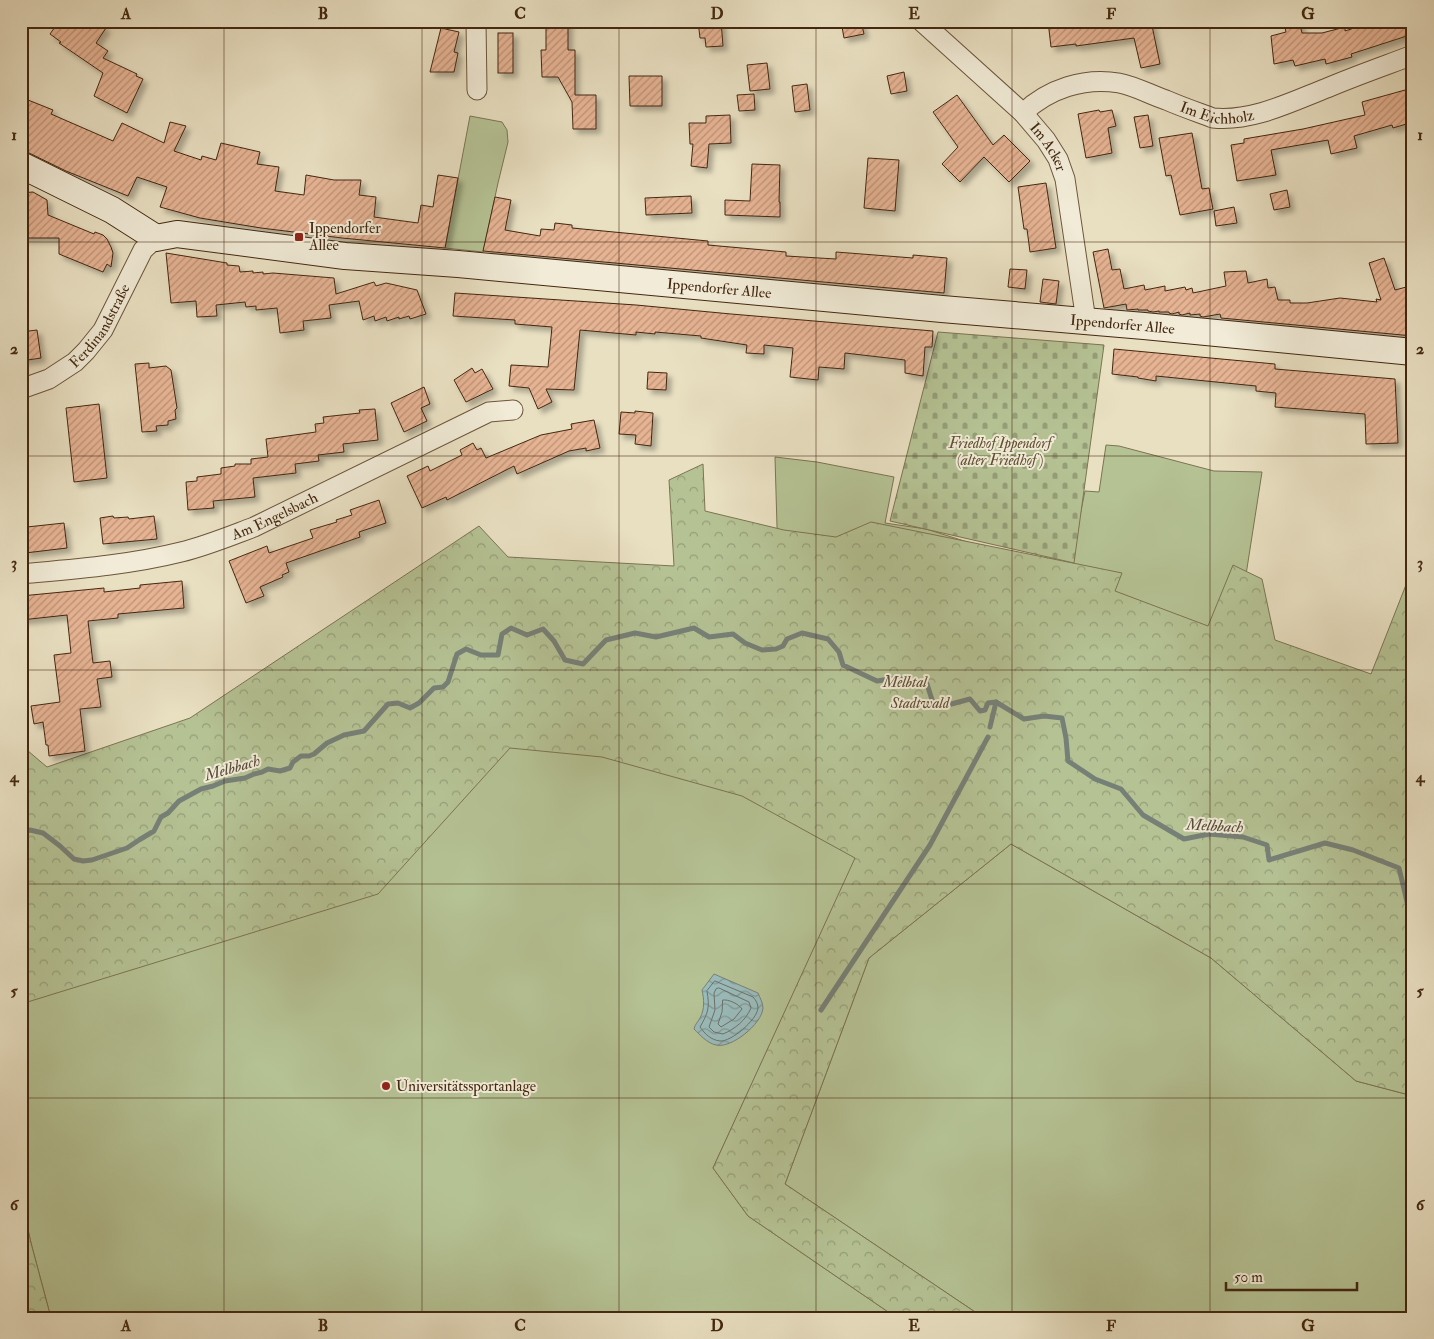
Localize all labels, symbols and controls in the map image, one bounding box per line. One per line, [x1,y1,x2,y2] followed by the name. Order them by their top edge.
[120,4,132,24] text: A
[318,4,328,24] text: B
[514,4,526,24] text: C
[710,4,724,24] text: D
[908,4,920,24] text: E
[1106,4,1116,24] text: F
[1301,4,1315,24] text: G
[1177,98,1256,129] street label: Im Eichholz
[1025,119,1071,174] street label: Im Acker
[11,125,17,145] text: 1
[1417,125,1423,145] text: 1
[308,219,381,255] place label: Ippendorfer Allee
[293,231,305,243] marker: Ippendorfer Allee
[666,274,772,303] street label: Ippendorfer Allee
[65,281,134,372] street label: Ferdinandstraße
[1069,311,1176,339] street label: Ippendorfer Allee
[10,339,18,359] text: 2
[1416,339,1424,359] text: 2
[948,434,1055,470] park label: Friedhof Ippendorf (alter Friedhof)
[228,488,321,545] street label: Am Engelsbach
[11,553,17,573] text: 3
[1417,553,1423,573] text: 3
[882,673,928,692] park label: Melbtal
[890,694,951,713] park label: Stadtwald
[201,750,263,786] water label: Melbbach
[9,767,20,787] text: 4
[1415,767,1426,787] text: 4
[1185,814,1244,837] water label: Melbbach
[10,981,18,1001] text: 5
[1416,981,1424,1001] text: 5
[396,1077,536,1097] place label: Universitätssportanlage
[380,1080,392,1092] marker: Universitätssportanlage
[10,1195,20,1215] text: 6
[1416,1195,1426,1215] text: 6
[1226,1259,1358,1291] scale bar
[1234,1268,1263,1287] text: 50 m
[120,1316,132,1336] text: A
[318,1316,328,1336] text: B
[514,1316,526,1336] text: C
[710,1316,724,1336] text: D
[908,1316,920,1336] text: E
[1106,1316,1116,1336] text: F
[1301,1316,1315,1336] text: G

